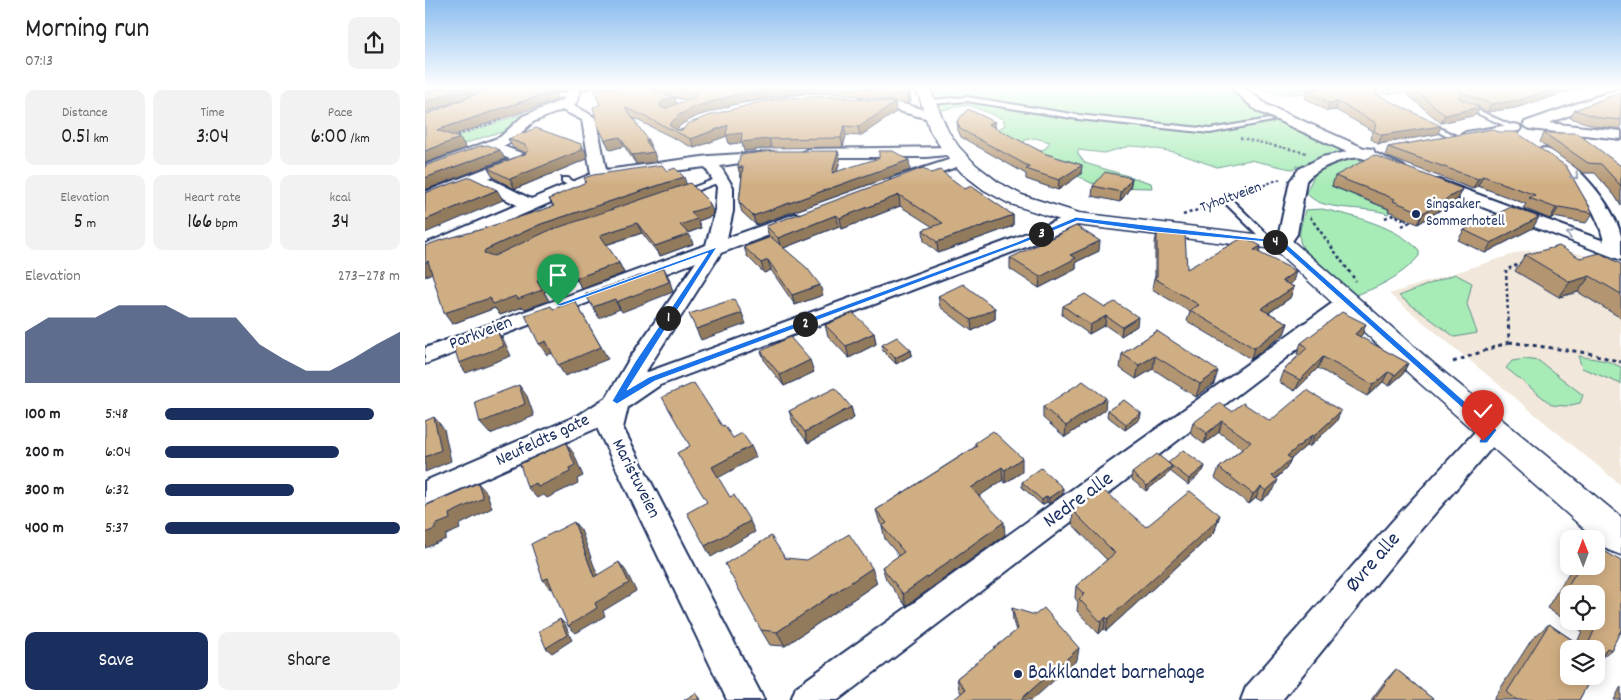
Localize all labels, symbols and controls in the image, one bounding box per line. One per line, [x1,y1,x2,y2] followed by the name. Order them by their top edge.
[25,11,149,51] text: Morning run
[348,17,400,69] button: share
[25,50,53,73] text: 07:13
[62,103,108,123] text: Distance
[201,103,224,123] text: Time
[328,103,353,123] text: Pace
[61,123,90,153] text: 0.51
[196,123,229,153] text: 3:04
[311,123,347,153] text: 6:00
[90,129,109,149] text: km
[347,129,370,149] text: /km
[1569,171,1578,180] one-way arrow
[1197,177,1265,219] street label: Tyholtveien
[60,188,109,208] text: Elevation
[184,188,241,208] text: Heart rate
[330,188,351,208] text: kcal
[1426,194,1505,233] place label: Singsaker Sommerhotell
[74,208,83,238] text: 5
[187,208,212,238] text: 166
[331,208,349,238] text: 34
[1410,208,1422,220] marker: Singsaker Sommerhotell
[83,214,96,234] text: m
[212,214,238,234] text: bpm
[1029,222,1053,246] pin: 3
[1038,224,1045,244] text: 3
[1263,230,1287,254] pin: 4
[1567,230,1575,240] one-way arrow
[1273,232,1278,252] text: 4
[537,254,579,305] pin
[544,261,572,289] icon: arrive
[25,265,81,288] text: Elevation
[338,265,400,288] text: 273–278 m
[655,306,681,330] pin: 1
[667,308,670,328] text: 1
[446,311,516,357] street label: Parkveien
[793,312,817,336] pin: 2
[802,314,809,334] text: 2
[1462,390,1504,441] pin
[1469,397,1497,425] icon: check
[25,403,61,426] text: 100 m
[105,403,128,426] text: 5:48
[492,408,594,474] street label: Neufeldts gate
[604,435,666,523] street label: Maristuveien
[25,441,64,464] text: 200 m
[105,441,131,464] text: 6:04
[1038,465,1120,537] street label: Nedre alle
[25,479,64,502] text: 300 m
[105,479,130,502] text: 6:32
[25,517,64,540] text: 400 m
[105,517,128,540] text: 5:37
[1339,526,1409,600] street label: Øvre alle
[1560,530,1605,575] north arrow
[1560,530,1605,685] map controls
[1560,585,1605,630] button: locate
[25,632,208,690] button: Save
[218,632,400,690] button: Share
[1560,640,1605,685] button: layers
[1028,659,1205,689] place label: Bakklandet barnehage
[1012,668,1024,680] marker: Bakklandet barnehage

